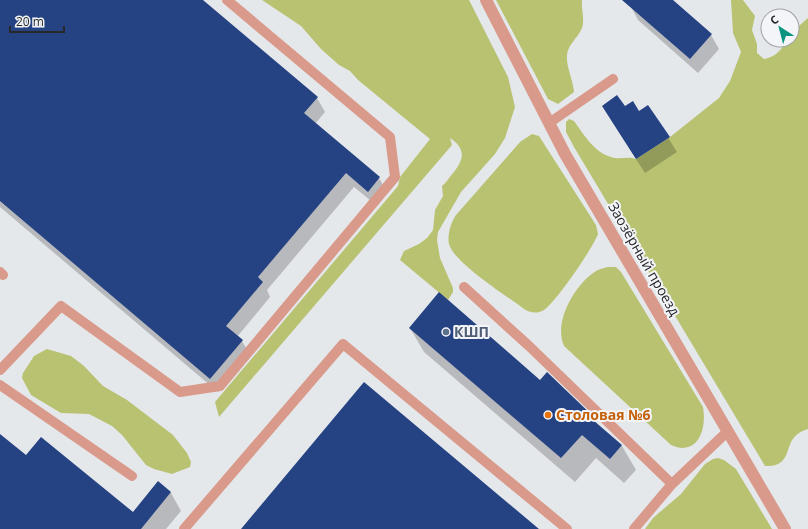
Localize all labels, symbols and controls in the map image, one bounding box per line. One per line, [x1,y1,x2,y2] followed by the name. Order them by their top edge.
[10,8,64,34] scale bar
[760,8,800,48] north arrow
[767,11,781,28] text: С
[16,13,44,30] text: 20 m
[604,199,685,319] street label: Заозёрный проезд
[454,322,489,341] place label: КШП
[441,327,451,337] marker: КШП
[556,405,651,424] place label: Столовая №6
[543,410,553,420] marker: Столовая №6

